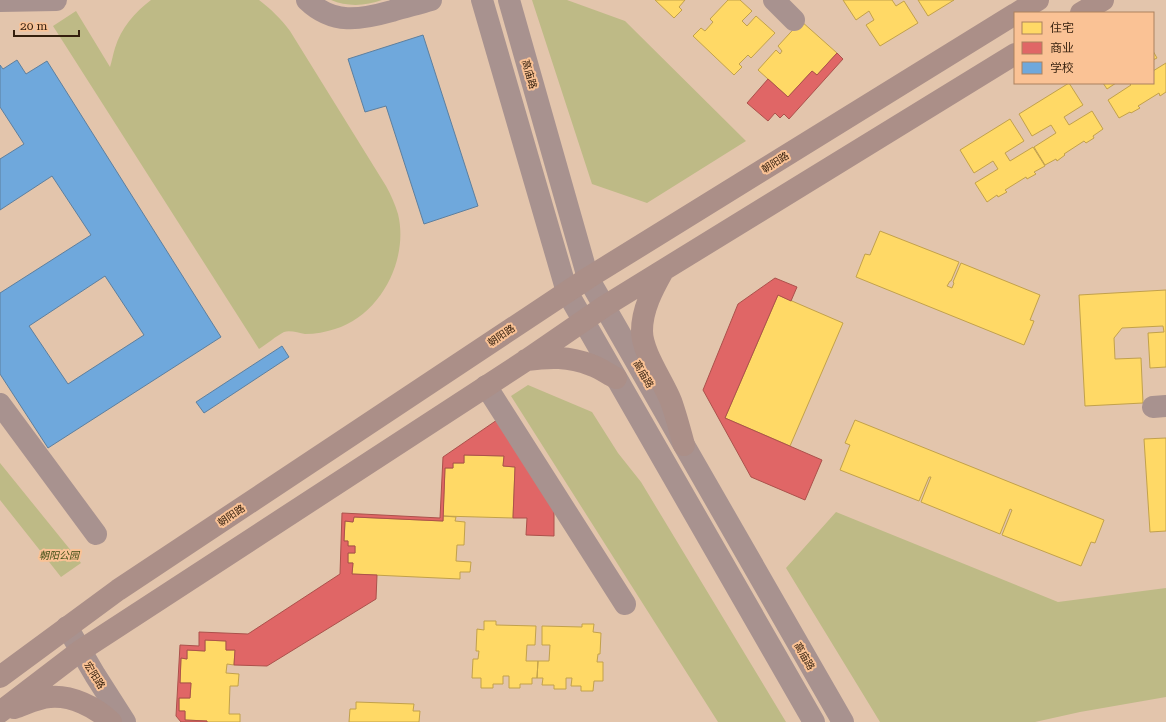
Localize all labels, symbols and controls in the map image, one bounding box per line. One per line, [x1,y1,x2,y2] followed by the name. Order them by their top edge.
[14,12,79,38] scale bar
[1014,12,1154,84] legend
[20,19,47,33] text: 20 m
[1050,21,1074,35] text: 住宅
[1050,41,1074,55] text: 商业
[520,58,539,90] street label: 高庙路
[1050,61,1074,75] text: 学校
[760,150,791,175] street label: 朝阳路
[486,322,517,348] street label: 朝阳路
[631,359,656,390] street label: 高庙路
[216,502,247,528] street label: 朝阳路
[39,550,81,561] park label: 朝阳公园
[792,641,817,672] street label: 高庙路
[82,660,107,691] street label: 宏阳路

